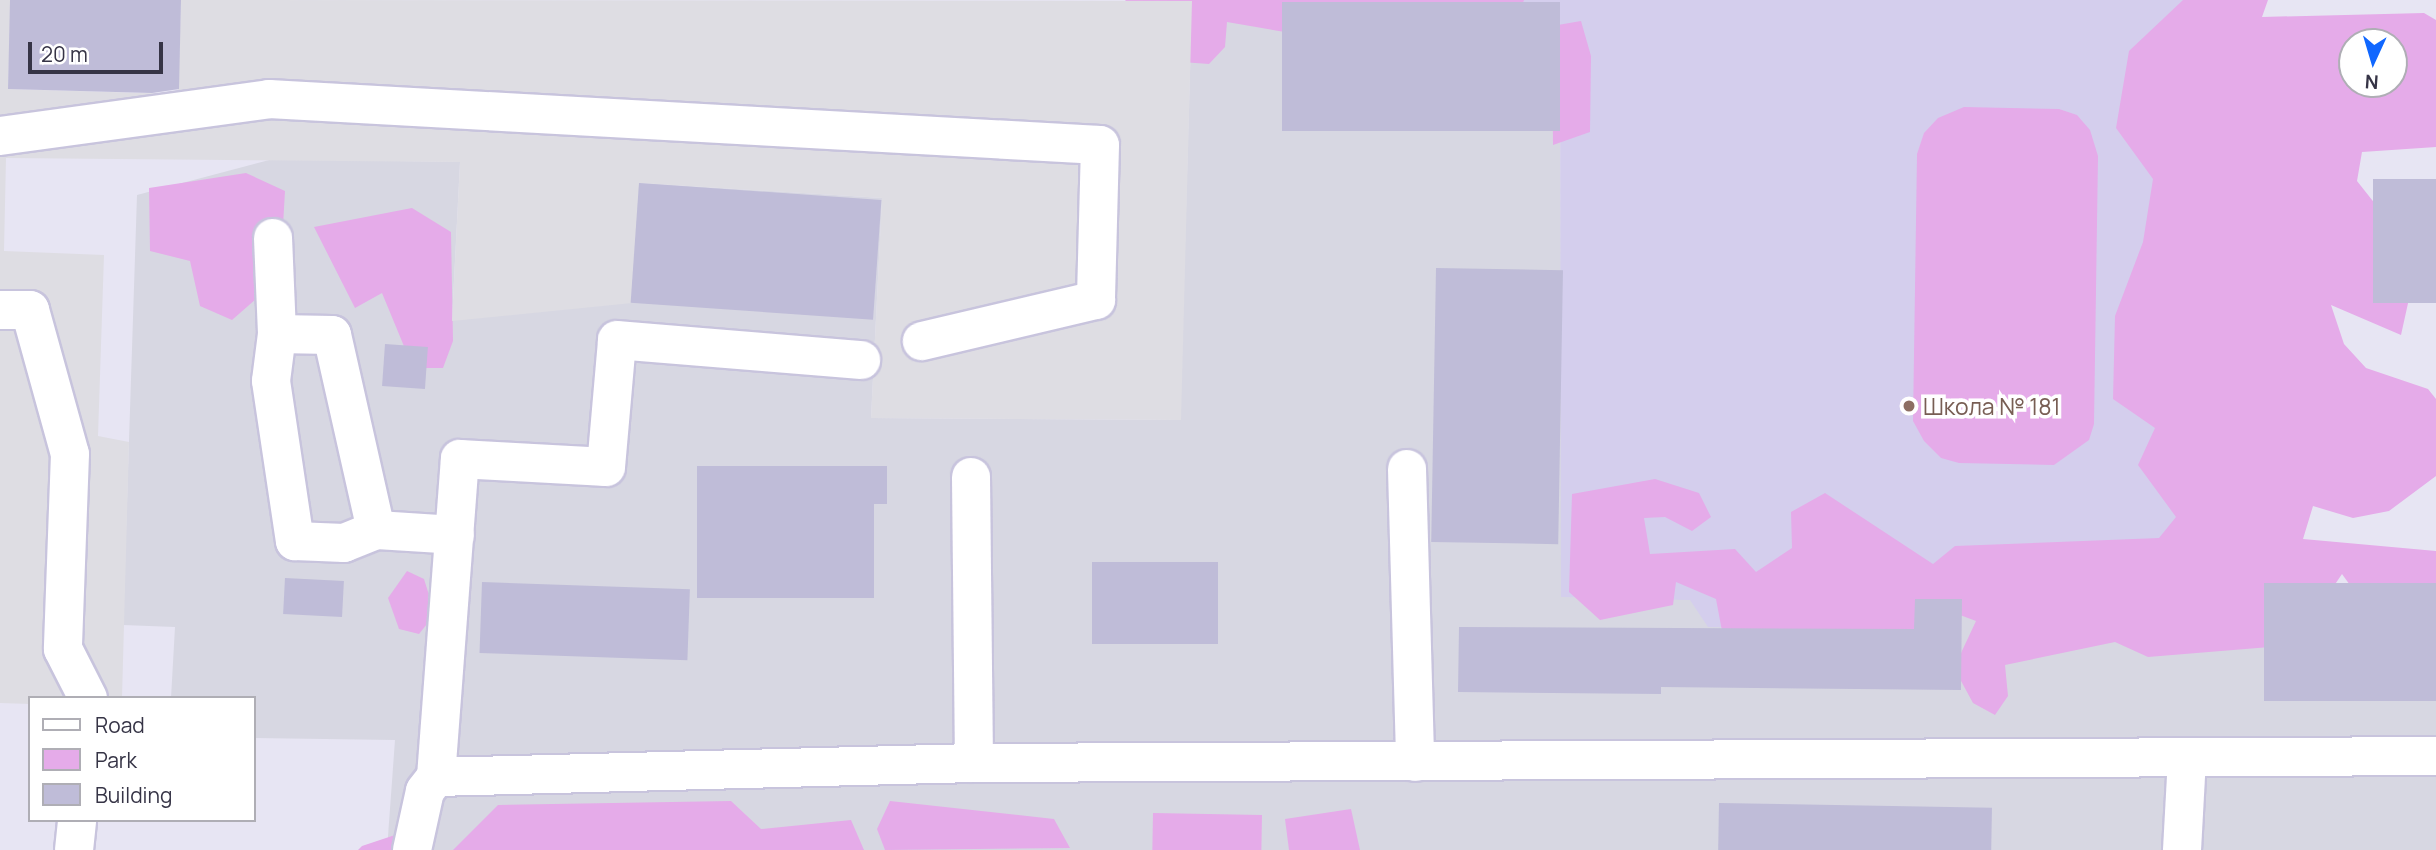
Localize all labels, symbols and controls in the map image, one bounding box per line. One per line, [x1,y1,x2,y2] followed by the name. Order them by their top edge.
[32,28,166,72] scale bar
[2338,28,2408,98] north arrow
[41,40,88,68] text: 20 m
[2364,69,2379,95] text: N
[1923,392,2061,420] place label: Школа № 181
[1901,398,1917,414] marker: Школа № 181
[28,696,256,822] legend
[95,711,145,739] text: Road
[95,746,137,774] text: Park
[95,781,172,809] text: Building

